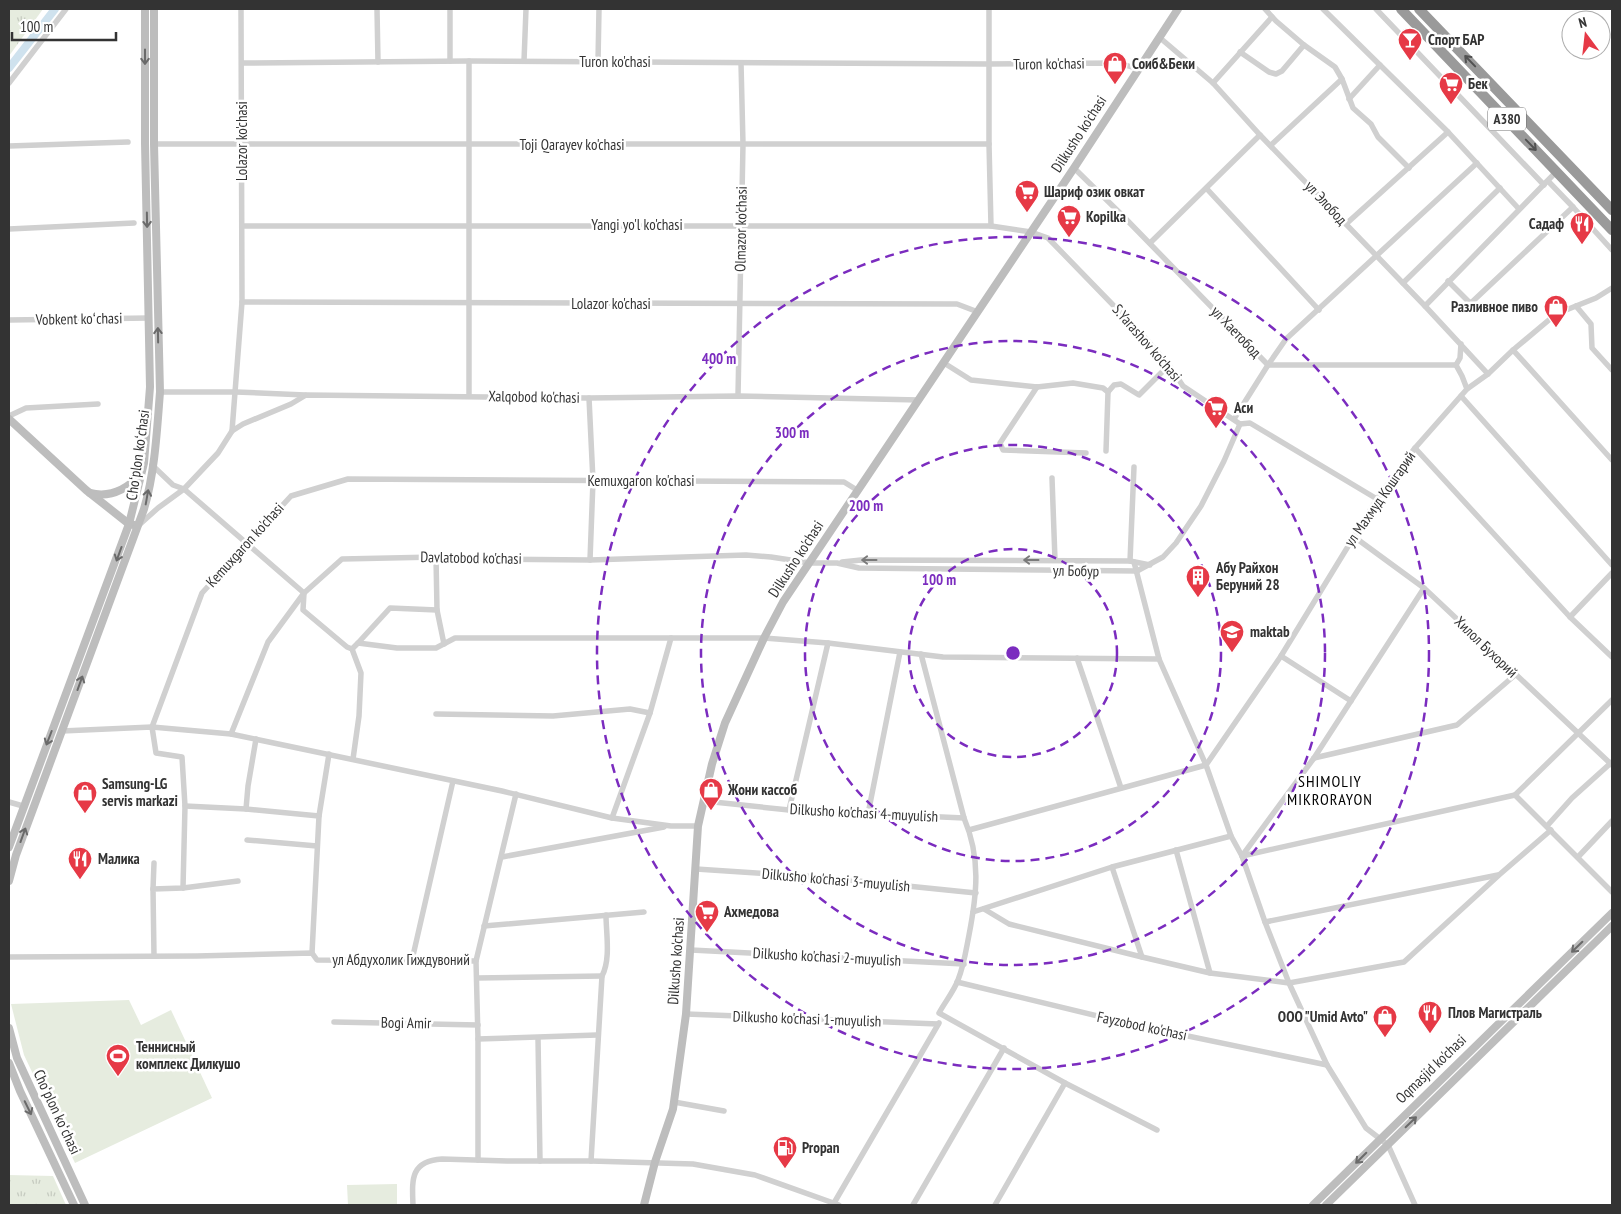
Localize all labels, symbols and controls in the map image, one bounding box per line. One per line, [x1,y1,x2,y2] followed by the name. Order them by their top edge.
[12,10,116,42] scale bar
[1561,10,1611,60] north arrow
[1577,13,1589,32] text: N
[20,17,53,36] text: 100 m
[1397,27,1423,61] bar icon: Спорт БАР
[1428,30,1484,49] place label: Спорт БАР
[140,49,150,65] one-way arrow
[1102,51,1128,85] shop icon: Соиб&Беки
[579,52,651,71] street label: Turon ko'chasi
[1013,53,1085,74] street label: Turon ko'chasi
[1132,54,1195,73] place label: Соиб&Беки
[1464,55,1476,67] one-way arrow
[1438,71,1464,105] supermarket icon: Бек
[1468,74,1489,93] place label: Бек
[1047,92,1110,176] street label: Dilkusho ko'chasi
[232,101,251,181] street label: Lolazor ko'chasi
[1488,108,1526,130] road number: A380
[519,135,625,154] street label: Toji Qarayev ko'chasi
[1525,138,1537,151] one-way arrow
[1301,177,1352,229] street label: ул Элобод
[1014,179,1040,213] supermarket icon: Шариф озик овкат
[1044,182,1145,201] place label: Шариф озик овкат
[730,186,751,272] street label: Olmazor ko'chasi
[1056,204,1082,238] supermarket icon: Kopilka
[1086,207,1126,226] place label: Kopilka
[1569,211,1595,245] restaurant icon: Садаф
[142,212,151,228] one-way arrow
[1529,214,1564,233] place label: Садаф
[591,215,683,234] street label: Yangi yo'l ko'chasi
[571,294,651,313] street label: Lolazor ko'chasi
[1543,294,1569,328] shop icon: Разливное пиво
[1451,297,1538,316] place label: Разливное пиво
[1108,300,1186,385] street label: S.Yarashov ko'chasi
[1207,302,1266,362] street label: ул Хаетобод
[34,308,123,329] street label: Vobkent koʻchasi
[154,328,163,344] one-way arrow
[702,349,736,368] text: 400 m
[488,386,580,407] street label: Xalqobod ko'chasi
[1203,395,1229,429] supermarket icon: Аси
[1233,398,1254,417] place label: Аси
[122,408,153,501] street label: Choʻplon koʻchasi
[775,423,809,442] text: 300 m
[1340,448,1419,550] street label: ул Махмуд Кошгарий
[587,471,695,490] street label: Kemuxgaron ko'chasi
[142,489,152,505] one-way arrow
[849,496,883,515] text: 200 m
[202,498,288,591] street label: Kemuxgaron ko'chasi
[764,517,827,601] street label: Dilkusho ko'chasi
[114,545,123,561] one-way arrow
[420,547,522,568] street label: Davlatobod ko'chasi
[861,555,878,565] one-way arrow
[1024,555,1040,565] one-way arrow
[1215,558,1280,594] place label: Абу Райхон Беруний 28
[1053,561,1099,580] street label: ул Бобур
[1185,564,1211,598] building icon: Абу Райхон Беруний 28
[922,570,956,589] text: 100 m
[1451,612,1522,681] street label: Хилол Бухорий
[1219,619,1245,653] school or university icon: maktab
[1250,622,1290,641] place label: maktab
[1004,644,1022,662] centre of rings
[76,675,85,691] one-way arrow
[44,730,53,746] one-way arrow
[1287,771,1373,809] district label: SHIMOLIY MIKRORAYON
[102,774,178,810] place label: Samsung-LG servis markazi
[698,777,724,811] shop icon: Жони кассоб
[72,780,98,814] shop icon: Samsung-LG servis markazi
[727,780,797,799] place label: Жони кассоб
[789,799,939,826] street label: Dilkusho ko'chasi 4-muyulish
[19,828,28,843] one-way arrow
[67,846,93,880] restaurant icon: Малика
[98,849,140,868] place label: Малика
[761,864,911,895] street label: Dilkusho ko'chasi 3-muyulish
[694,899,720,933] supermarket icon: Ахмедова
[723,902,779,921] place label: Ахмедова
[663,917,688,1005] street label: Dilkusho ko'chasi
[1571,941,1584,953] one-way arrow
[752,943,902,970] street label: Dilkusho ko'chasi 2-muyulish
[332,950,470,969] street label: ул Абдухолик Гиждувоний
[1417,1000,1443,1034] restaurant icon: Плов Магистраль
[1448,1003,1542,1022] place label: Плов Магистраль
[1372,1004,1398,1038] shop icon: ООО "Umid Avto"
[732,1006,882,1031] street label: Dilkusho ko'chasi 1-muyulish
[1095,1007,1189,1044] street label: Fayzobod ko'chasi
[1278,1007,1368,1026] place label: ООО "Umid Avto"
[381,1013,432,1032] street label: Bogi Amir
[1391,1030,1470,1107] street label: Oqmasjid ko'chasi
[136,1037,241,1073] place label: Теннисный комплекс Дилкушо
[105,1043,131,1077] sports icon: Теннисный комплекс Дилкушо
[30,1066,85,1157] street label: Choʻplon koʻchasi
[24,1100,33,1115] one-way arrow
[1404,1116,1417,1128] one-way arrow
[772,1135,798,1169] fuel station icon: Propan
[802,1138,840,1157] place label: Propan
[1354,1152,1367,1164] one-way arrow

